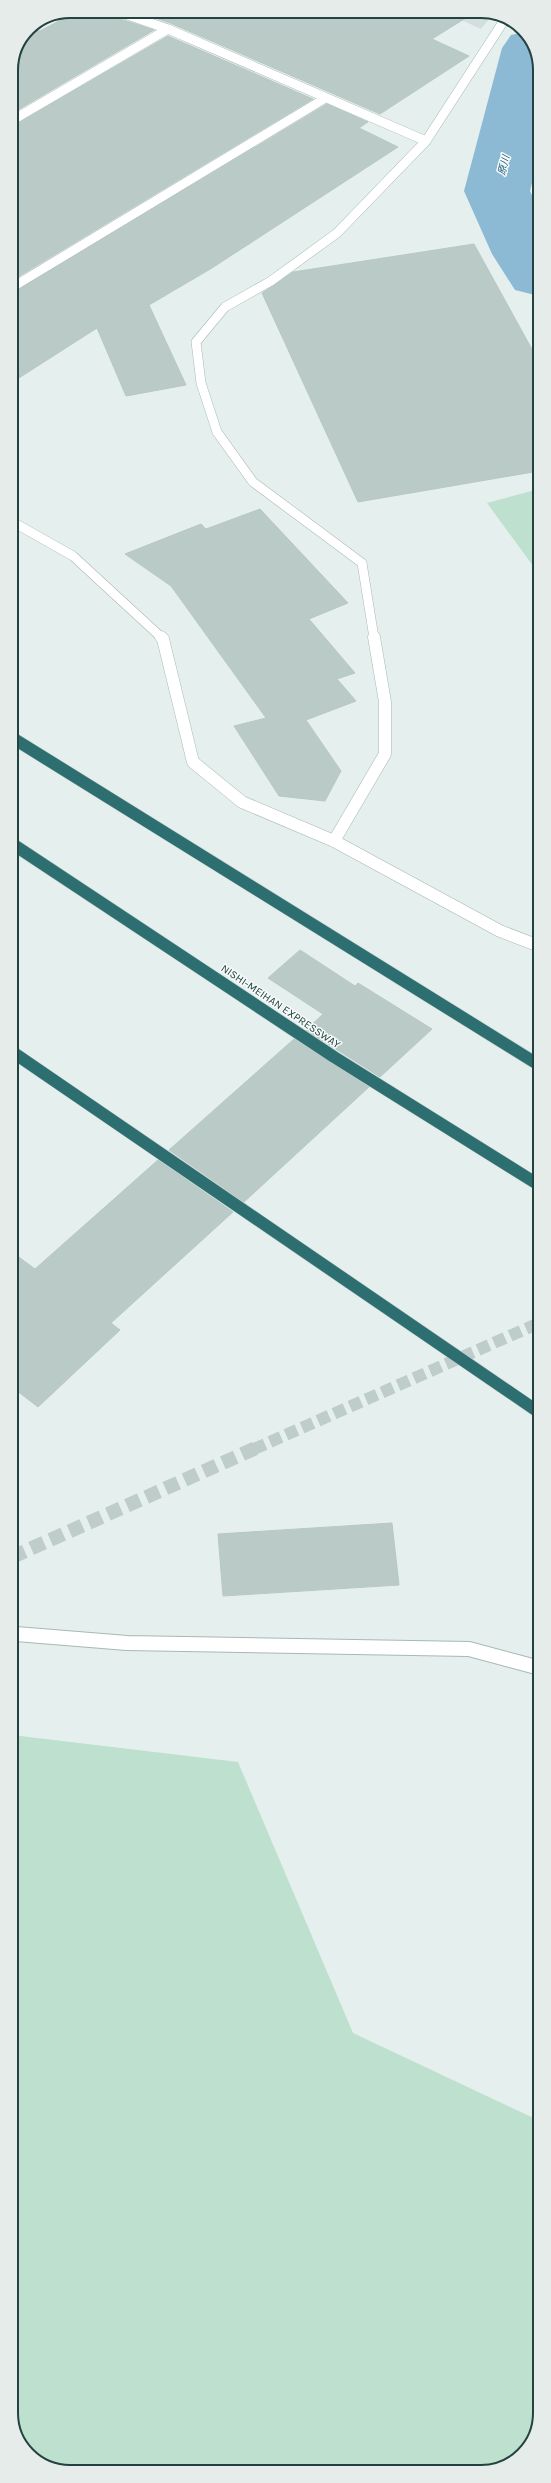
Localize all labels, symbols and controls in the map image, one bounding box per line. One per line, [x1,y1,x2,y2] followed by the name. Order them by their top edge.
[496,153,512,176] water label: 原川
[219,962,343,1051] street label: NISHI-MEIHAN EXPRESSWAY

